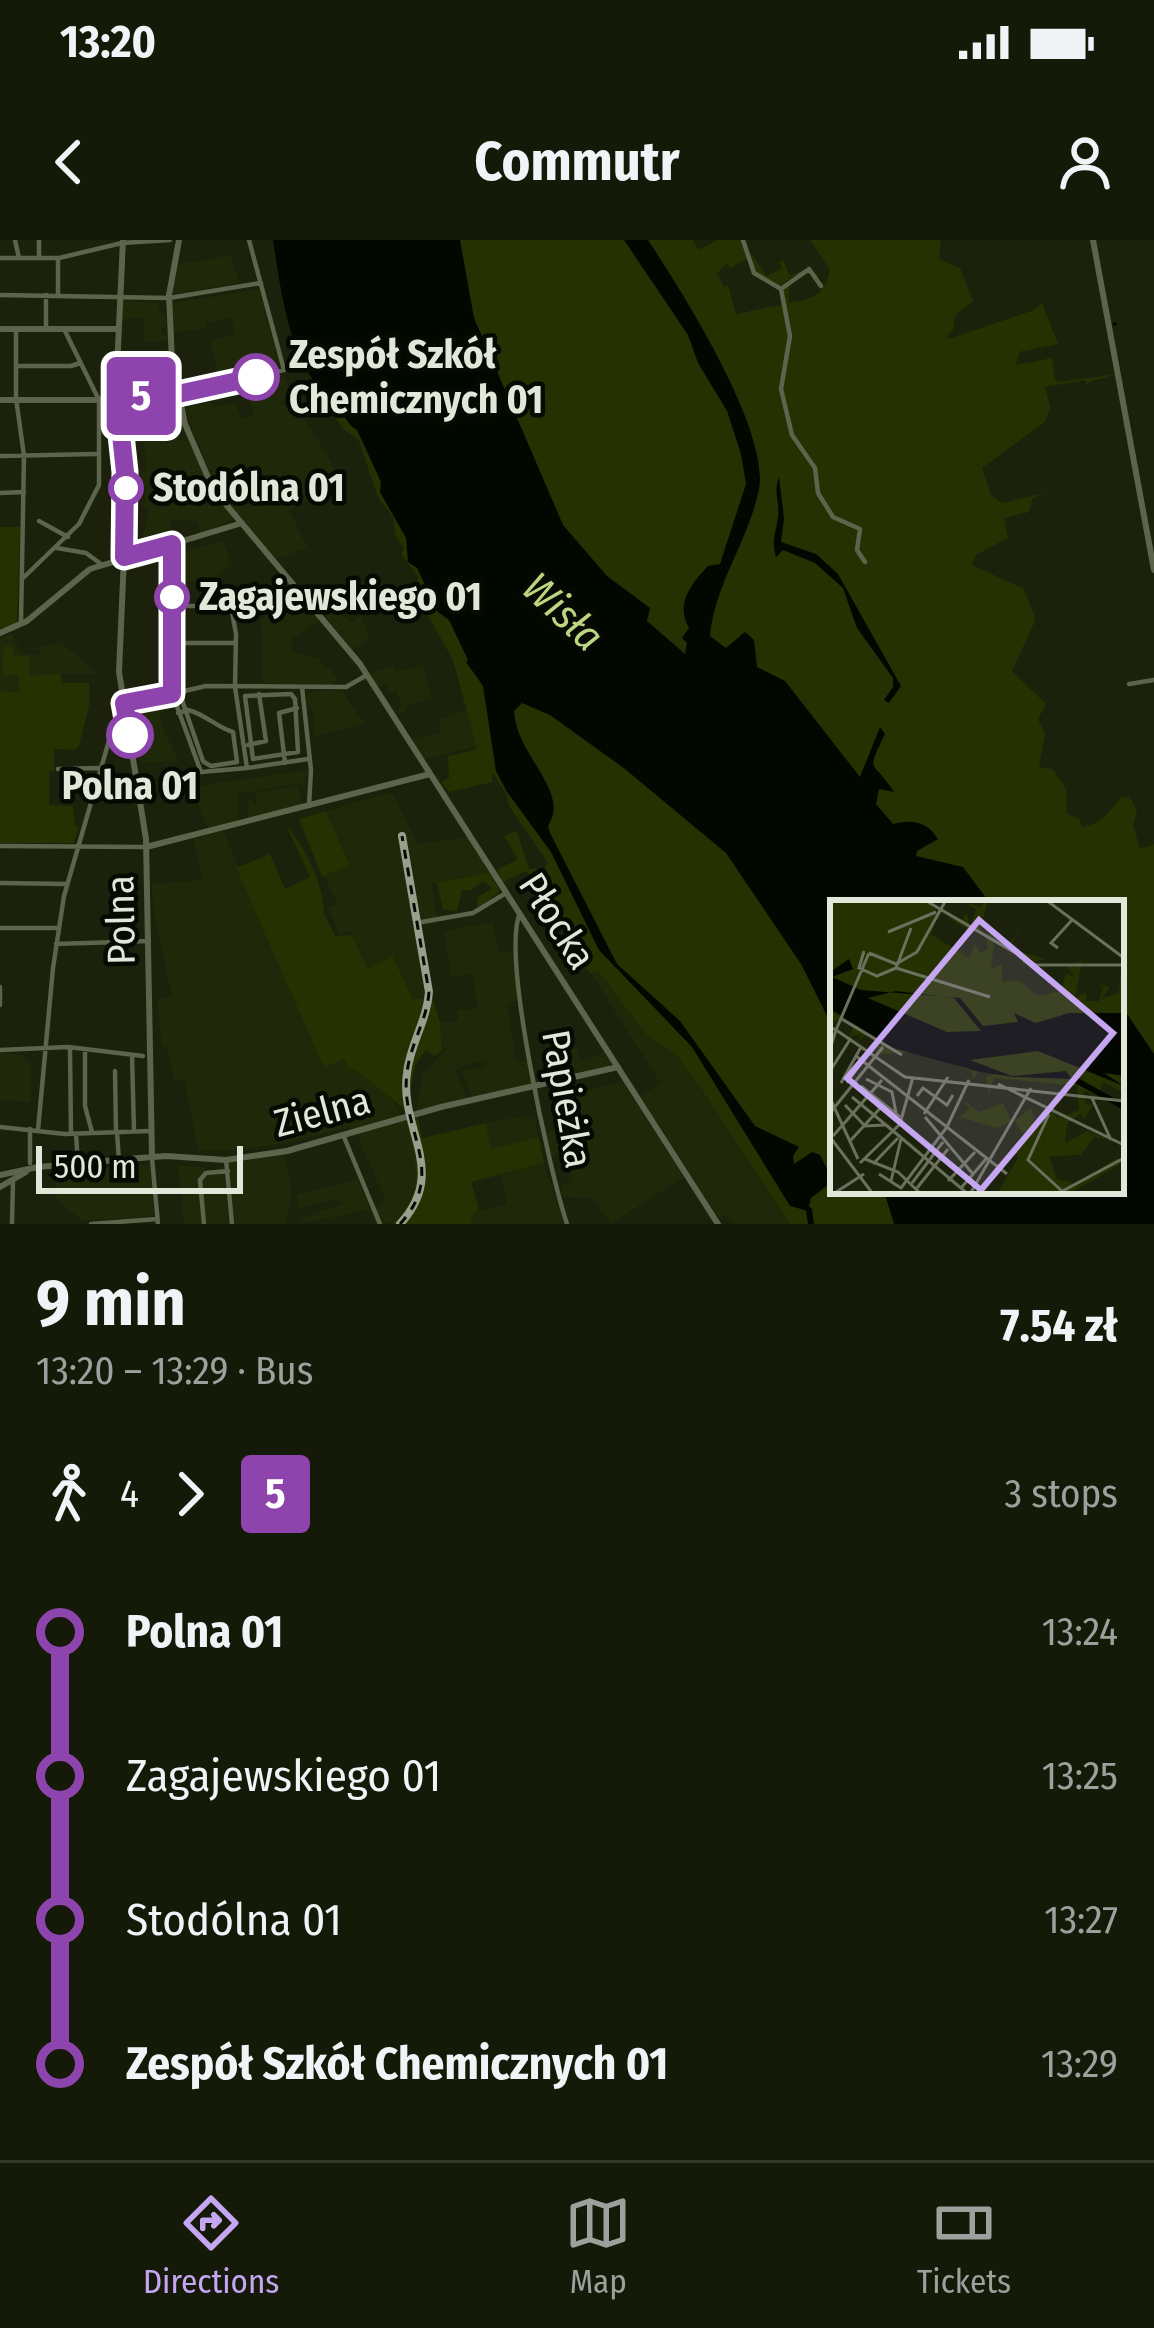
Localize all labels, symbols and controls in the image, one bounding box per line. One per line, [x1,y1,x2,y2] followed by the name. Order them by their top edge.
[60,15,156,69] text: 13:20
[36,129,102,195] icon: back
[1052,129,1118,195] icon: person
[474,130,680,194] text: Commutr
[289,332,543,423] place label: Zespół Szkół Chemicznych 01
[234,355,278,399] marker: Zespół Szkół Chemicznych 01
[102,357,180,435] line badge: 5
[131,371,151,421] text: 5
[153,465,345,511] place label: Stodólna 01
[110,472,142,504] marker: Stodólna 01
[512,562,614,662] water label: Wisła
[199,574,482,620] place label: Zagajewskiego 01
[156,581,188,613] marker: Zagajewskiego 01
[108,713,152,757] marker: Polna 01
[62,763,198,809] place label: Polna 01
[509,864,605,978] street label: Płocka
[97,875,145,965] street label: Polna
[830,900,1124,1194] inset map
[532,1026,602,1172] street label: Papieżka
[269,1077,375,1147] street label: Zielna
[36,1140,243,1193] scale bar
[54,1147,137,1187] text: 500 m
[36,1263,186,1342] text: 9 min
[1000,1299,1118,1353] text: 7.54 zł
[36,1348,313,1394] text: 13:20 – 13:29 · Bus
[36,1461,102,1527] icon: walk
[157,1461,223,1527] icon: forward
[265,1469,286,1519] text: 5
[120,1471,139,1517] text: 4
[1005,1471,1118,1517] text: 3 stops
[126,1605,283,1659] text: Polna 01
[1042,1609,1118,1655] text: 13:24
[126,1749,441,1803] text: Zagajewskiego 01
[1042,1753,1118,1799] text: 13:25
[126,1893,342,1947] text: Stodólna 01
[1044,1897,1118,1943] text: 13:27
[126,2037,668,2091] text: Zespół Szkół Chemicznych 01
[1041,2041,1118,2087] text: 13:29
[143,2190,279,2302] tab: Directions
[565,2190,631,2302] tab: Map
[917,2190,1011,2302] tab: Tickets

